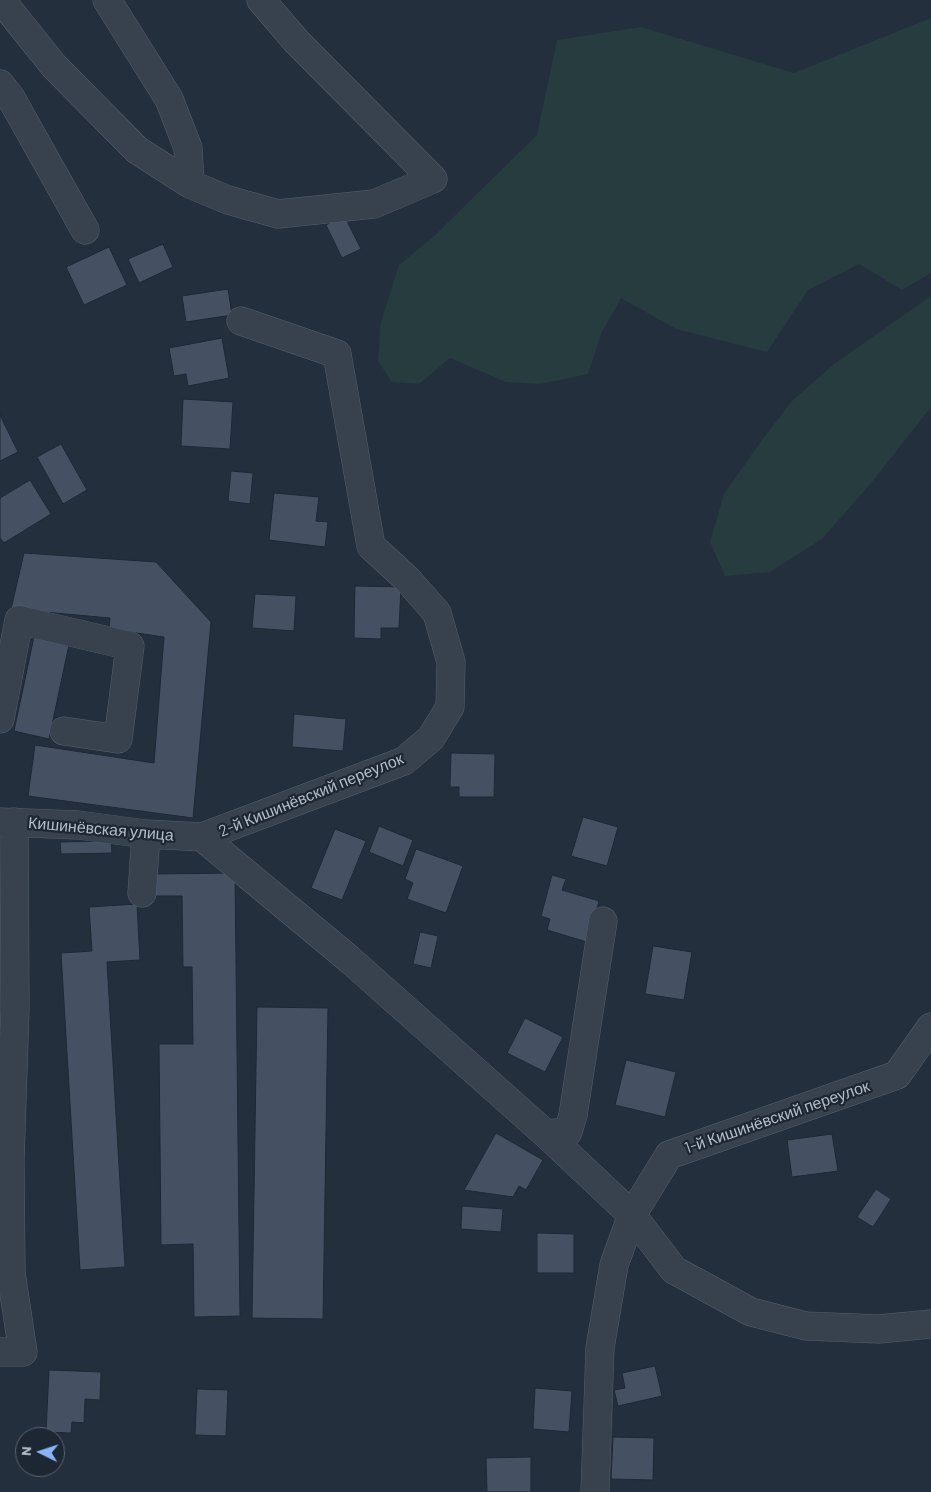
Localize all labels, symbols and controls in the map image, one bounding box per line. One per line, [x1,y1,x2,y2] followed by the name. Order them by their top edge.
[216,749,406,841] street label: 2-й Кишинёвский переулок
[27,813,175,845] street label: Кишинёвская улица
[682,1076,872,1158] street label: 1-й Кишинёвский переулок
[15,1427,65,1477] north arrow
[17,1446,34,1456] text: N

